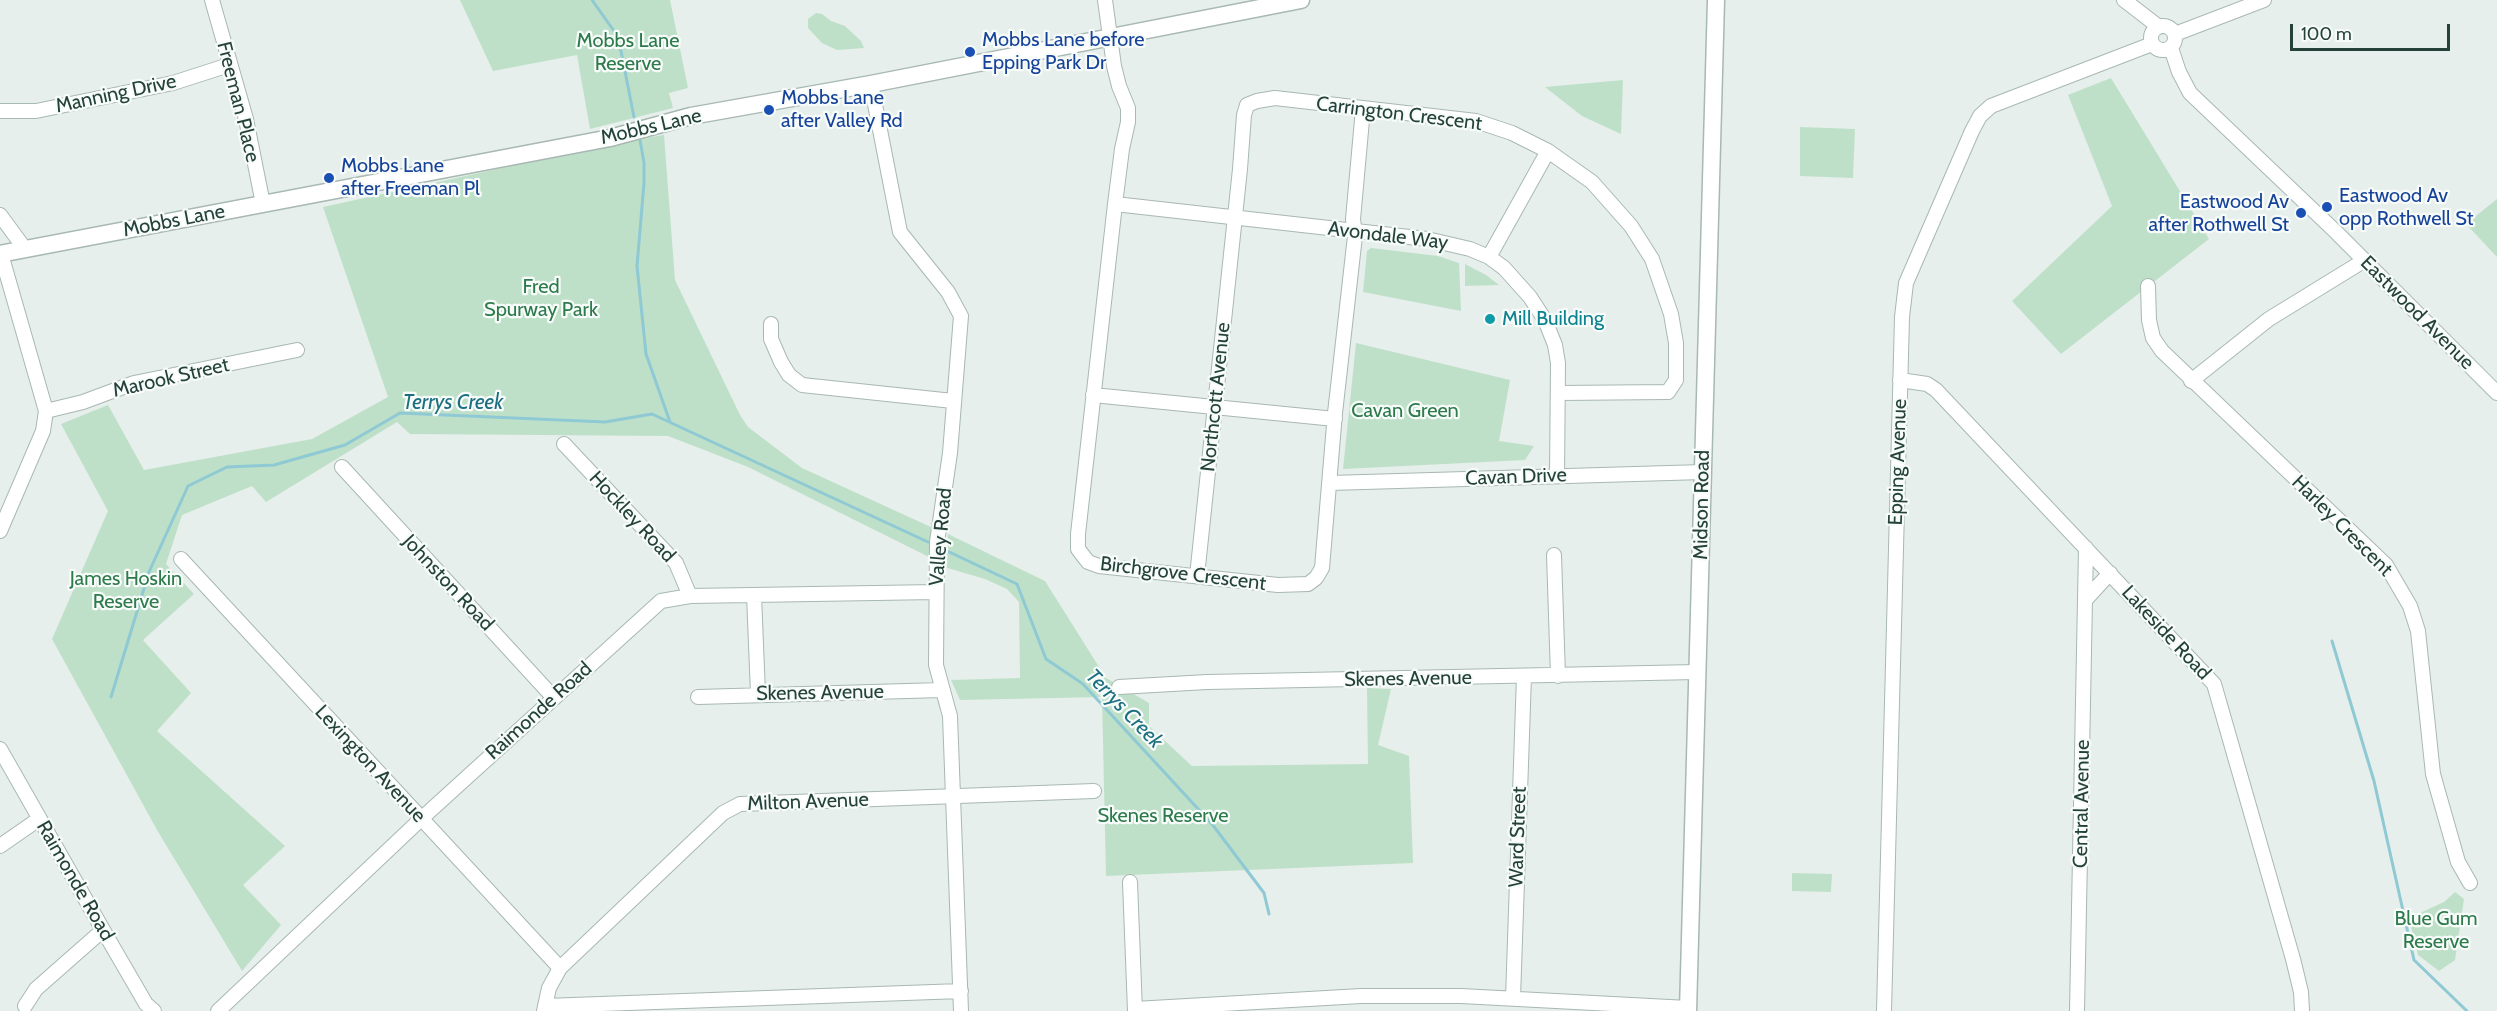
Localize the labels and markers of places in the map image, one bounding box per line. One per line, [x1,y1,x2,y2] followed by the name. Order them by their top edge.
[982,28,1145,75] place label: Mobbs Lane before Epping Park Dr
[963,45,977,59] marker: Mobbs Lane before Epping Park Dr
[781,86,903,133] place label: Mobbs Lane after Valley Rd
[762,103,776,117] marker: Mobbs Lane after Valley Rd
[341,154,480,201] place label: Mobbs Lane after Freeman Pl
[322,171,336,185] marker: Mobbs Lane after Freeman Pl
[2339,184,2473,231] place label: Eastwood Av opp Rothwell St
[2149,190,2289,237] place label: Eastwood Av after Rothwell St
[2320,200,2334,214] marker: Eastwood Av opp Rothwell St
[2294,206,2308,220] marker: Eastwood Av after Rothwell St
[1502,307,1604,331] place label: Mill Building
[1483,312,1497,326] marker: Mill Building

